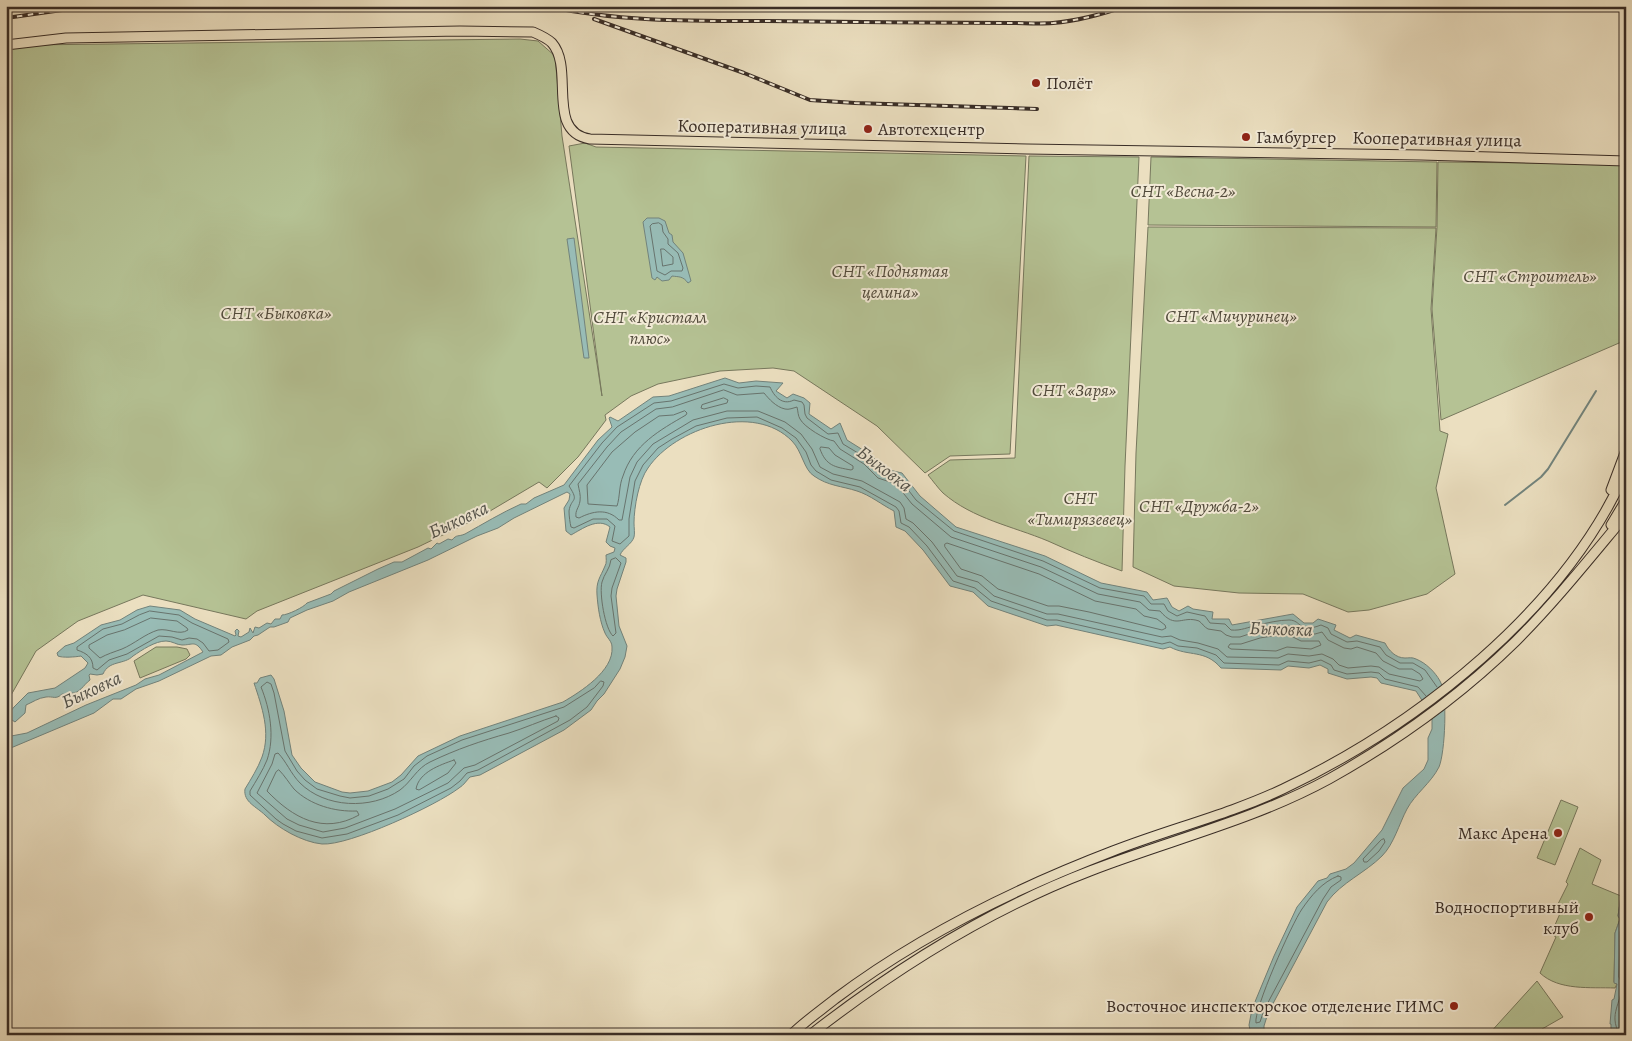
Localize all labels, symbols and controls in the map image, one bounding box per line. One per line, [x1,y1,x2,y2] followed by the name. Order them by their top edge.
[1046,71,1093,95] place label: Полёт
[1030,77,1042,89] marker: Полёт
[677,114,848,140] street label: Кооперативная улица
[877,117,985,141] place label: Автотехцентр
[862,123,874,135] marker: Автотехцентр
[1256,125,1336,149] place label: Гамбургер
[1352,126,1523,152] street label: Кооперативная улица
[1240,131,1252,143] marker: Гамбургер
[1130,179,1236,203] park label: СНТ «Весна-2»
[831,259,949,304] park label: СНТ «Поднятая целина»
[1463,264,1597,288] park label: СНТ «Строитель»
[221,301,332,325] park label: СНТ «Быковка»
[1165,304,1297,328] park label: СНТ «Мичуринец»
[593,305,707,350] park label: СНТ «Кристалл плюс»
[1032,378,1117,402] park label: СНТ «Заря»
[851,439,918,498] water label: Быковка
[1028,486,1133,531] park label: СНТ «Тимирязевец»
[1139,494,1260,518] park label: СНТ «Дружба-2»
[424,495,493,545] water label: Быковка
[1249,615,1313,643] water label: Быковка
[57,665,126,715] water label: Быковка
[1458,821,1549,845] place label: Макс Арена
[1552,827,1564,839] marker: Макс Арена
[1434,895,1579,940] place label: Водноспортивный клуб
[1583,911,1595,923] marker: Водноспортивный клуб
[1106,994,1444,1018] place label: Восточное инспекторское отделение ГИМС
[1448,1000,1460,1012] marker: Восточное инспекторское отделение ГИМС

